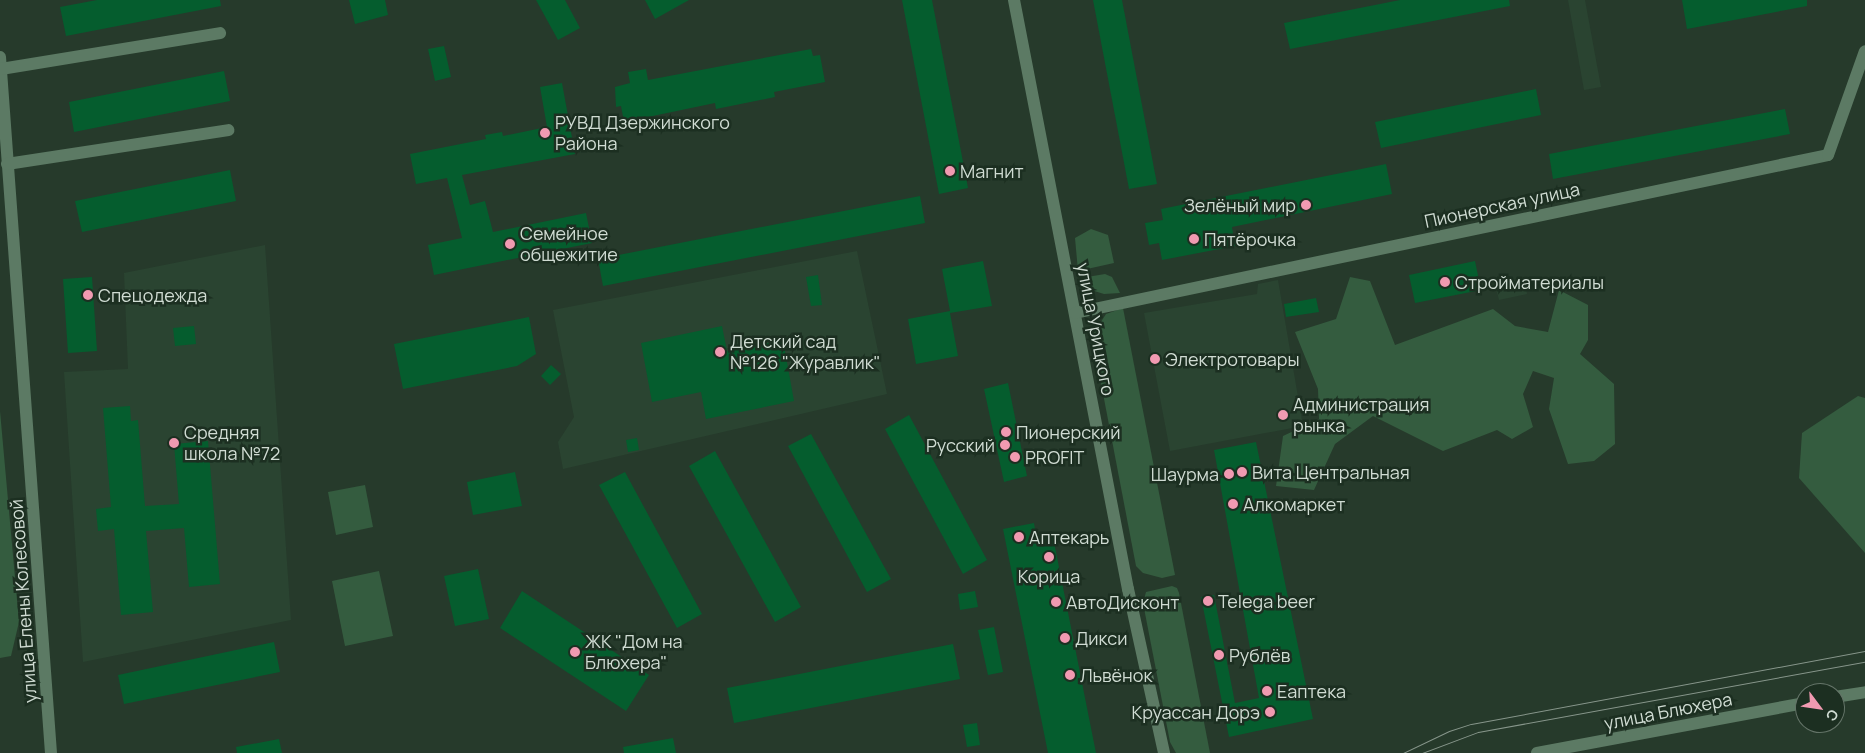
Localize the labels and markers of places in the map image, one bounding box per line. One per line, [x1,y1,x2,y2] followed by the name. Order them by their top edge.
[555,112,730,154] place label: РУВД Дзержинского Района
[539,127,551,139] marker: РУВД Дзержинского Района
[960,160,1023,182] place label: Магнит
[944,165,956,177] marker: Магнит
[1184,194,1296,216] place label: Зелёный мир
[1300,199,1312,211] marker: Зелёный мир
[520,223,618,266] place label: Семейное общежитие
[1204,228,1296,250] place label: Пятёрочка
[1188,233,1200,245] marker: Пятёрочка
[504,238,516,250] marker: Семейное общежитие
[1455,271,1604,293] place label: Стройматериалы
[1439,276,1451,288] marker: Стройматериалы
[98,284,207,306] place label: Спецодежда
[82,289,94,301] marker: Спецодежда
[730,331,881,374] place label: Детский сад №126 "Журавлик"
[714,346,726,358] marker: Детский сад №126 "Журавлик"
[1165,348,1300,370] place label: Электротовары
[1149,353,1161,365] marker: Электротовары
[1293,394,1430,436] place label: Администрация рынка
[1277,409,1289,421] marker: Администрация рынка
[1016,421,1121,443] place label: Пионерский
[184,422,280,464] place label: Средняя школа №72
[1000,426,1012,438] marker: Пионерский
[926,434,995,456] place label: Русский
[168,437,180,449] marker: Средняя школа №72
[999,439,1011,451] marker: Русский
[1025,446,1084,468] place label: PROFIT
[1009,451,1021,463] marker: PROFIT
[1252,461,1410,483] place label: Вита Центральная
[1151,463,1219,485] place label: Шаурма
[1236,466,1248,478] marker: Вита Центральная
[1223,468,1235,480] marker: Шаурма
[1243,493,1345,515] place label: Алкомаркет
[1227,498,1239,510] marker: Алкомаркет
[1029,526,1109,548] place label: Аптекарь
[1013,531,1025,543] marker: Аптекарь
[1043,551,1055,563] marker: Корица
[1018,565,1080,587] place label: Корица
[1218,590,1315,612] place label: Telega beer
[1066,591,1179,613] place label: АвтоДисконт
[1202,595,1214,607] marker: Telega beer
[1050,596,1062,608] marker: АвтоДисконт
[1075,627,1127,649] place label: Дикси
[585,631,683,674] place label: ЖК "Дом на Блюхера"
[1059,632,1071,644] marker: Дикси
[1229,644,1290,666] place label: Рублёв
[569,646,581,658] marker: ЖК "Дом на Блюхера"
[1213,649,1225,661] marker: Рублёв
[1080,664,1152,686] place label: Львёнок
[1064,669,1076,681] marker: Львёнок
[1277,680,1346,702] place label: Еаптека
[1261,685,1273,697] marker: Еаптека
[1132,701,1260,723] place label: Круассан Дорэ
[1264,706,1276,718] marker: Круассан Дорэ

